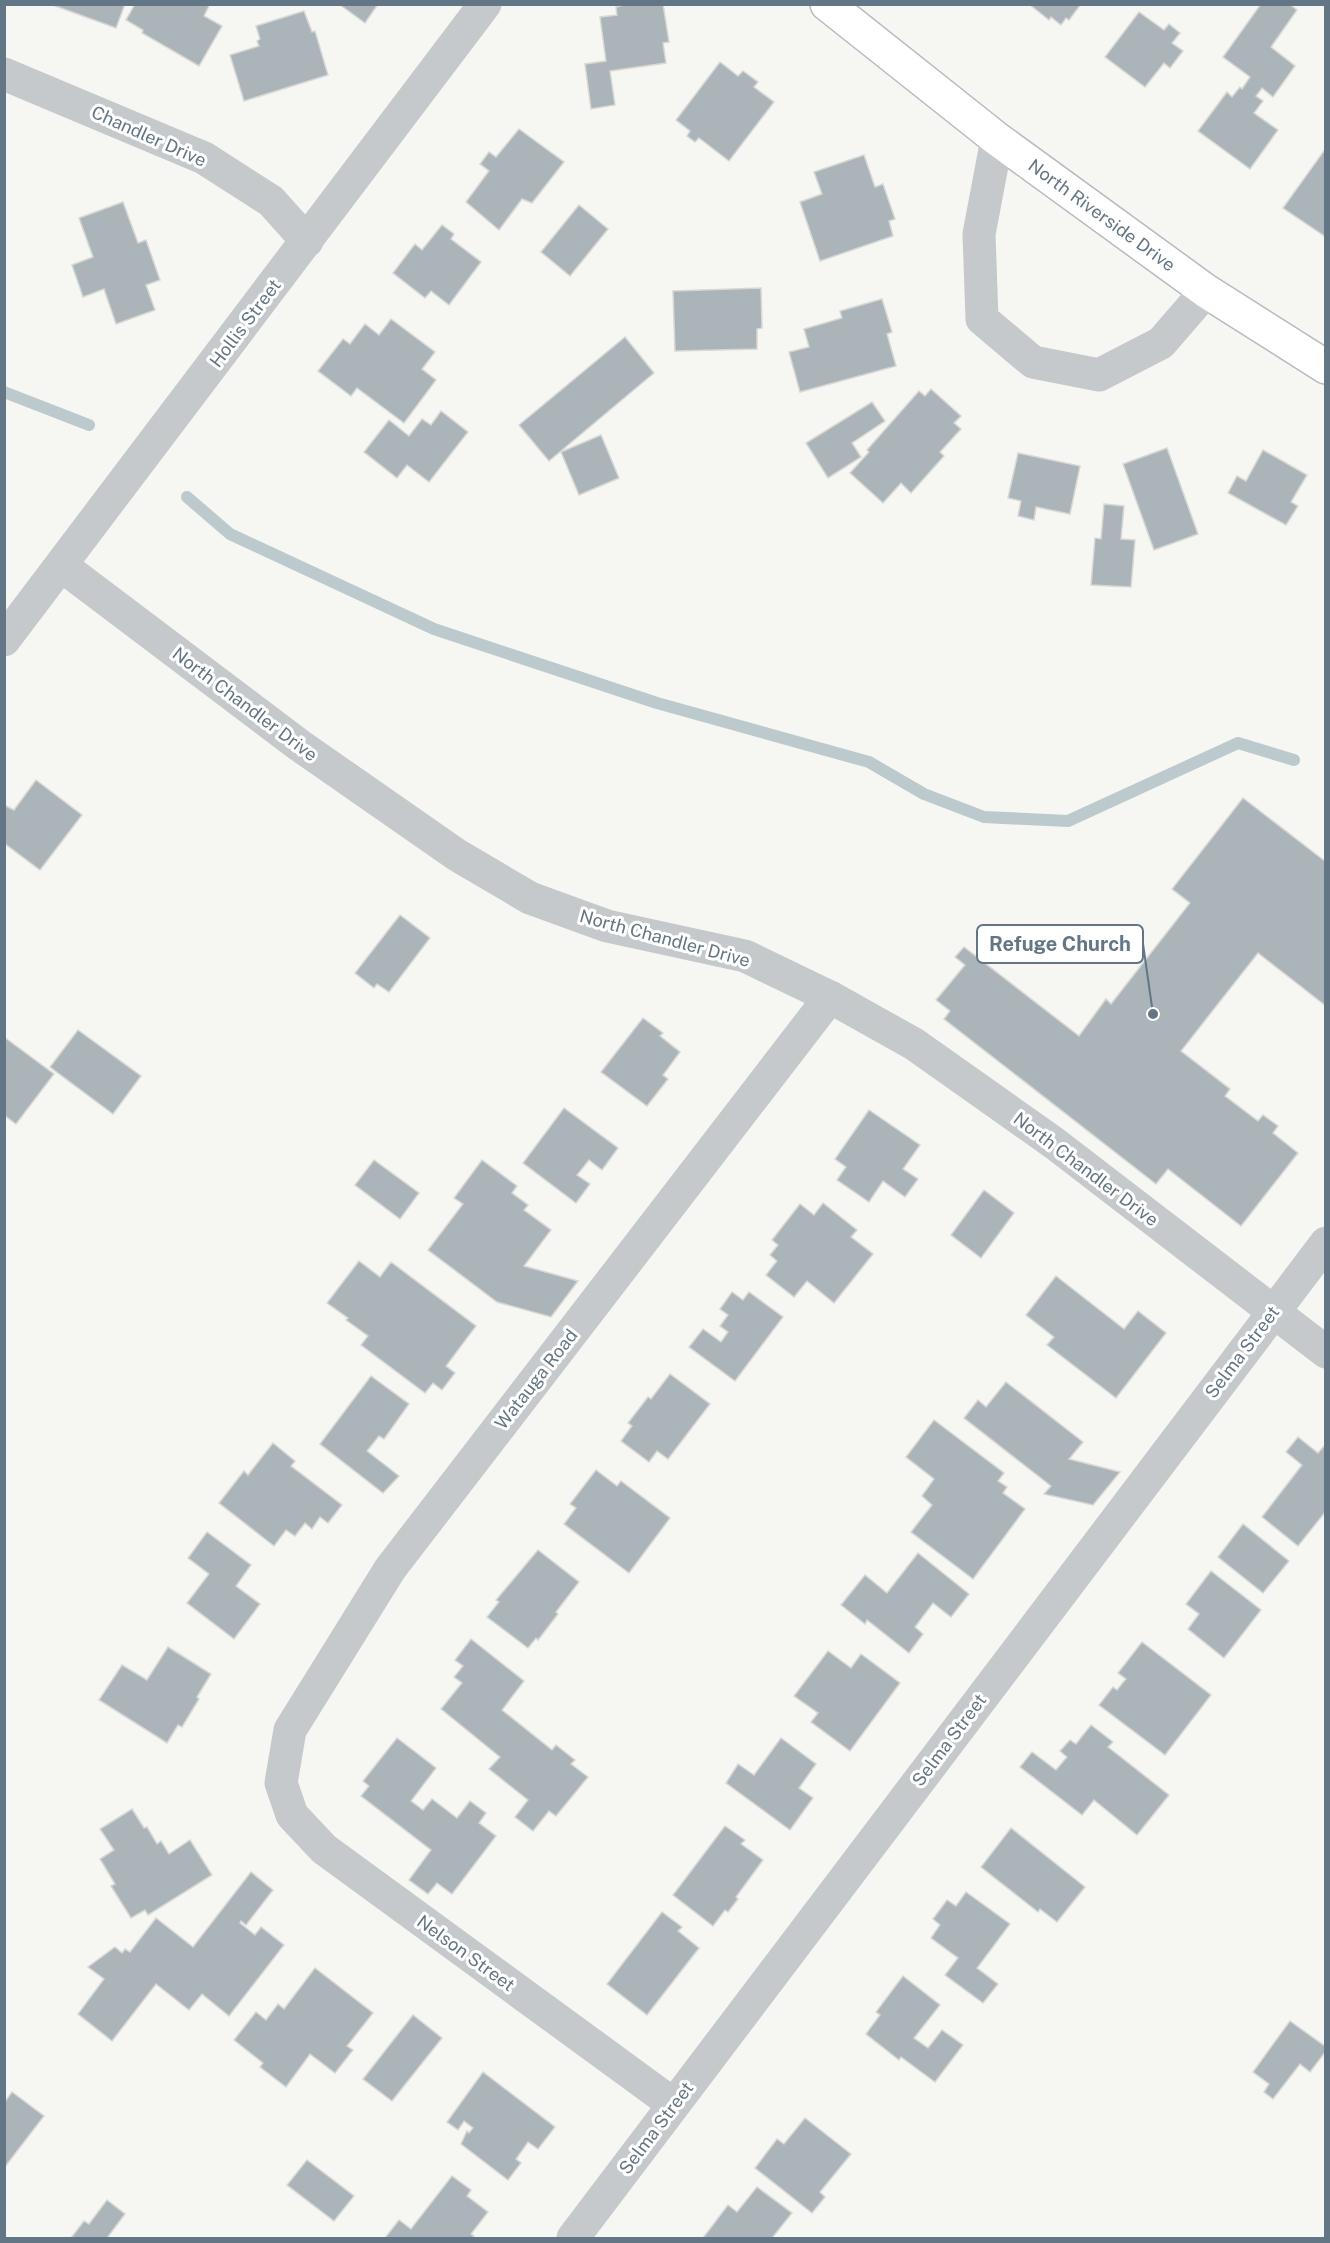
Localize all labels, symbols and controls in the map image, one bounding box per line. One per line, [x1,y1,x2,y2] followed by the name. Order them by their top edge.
[88,101,210,171] street label: Chandler Drive
[1024,155,1180,275] street label: North Riverside Drive
[205,275,285,371] street label: Hollis Street
[168,643,322,765] street label: North Chandler Drive
[577,905,753,971] street label: North Chandler Drive
[977,925,1143,963] callout: Refuge Church
[989,932,1131,956] text: Refuge Church
[1009,1108,1163,1230] street label: North Chandler Drive
[1200,1302,1284,1402] street label: Selma Street
[490,1325,582,1433] street label: Watauga Road
[907,1690,991,1790] street label: Selma Street
[413,1911,519,1995] street label: Nelson Street
[614,2078,698,2178] street label: Selma Street

